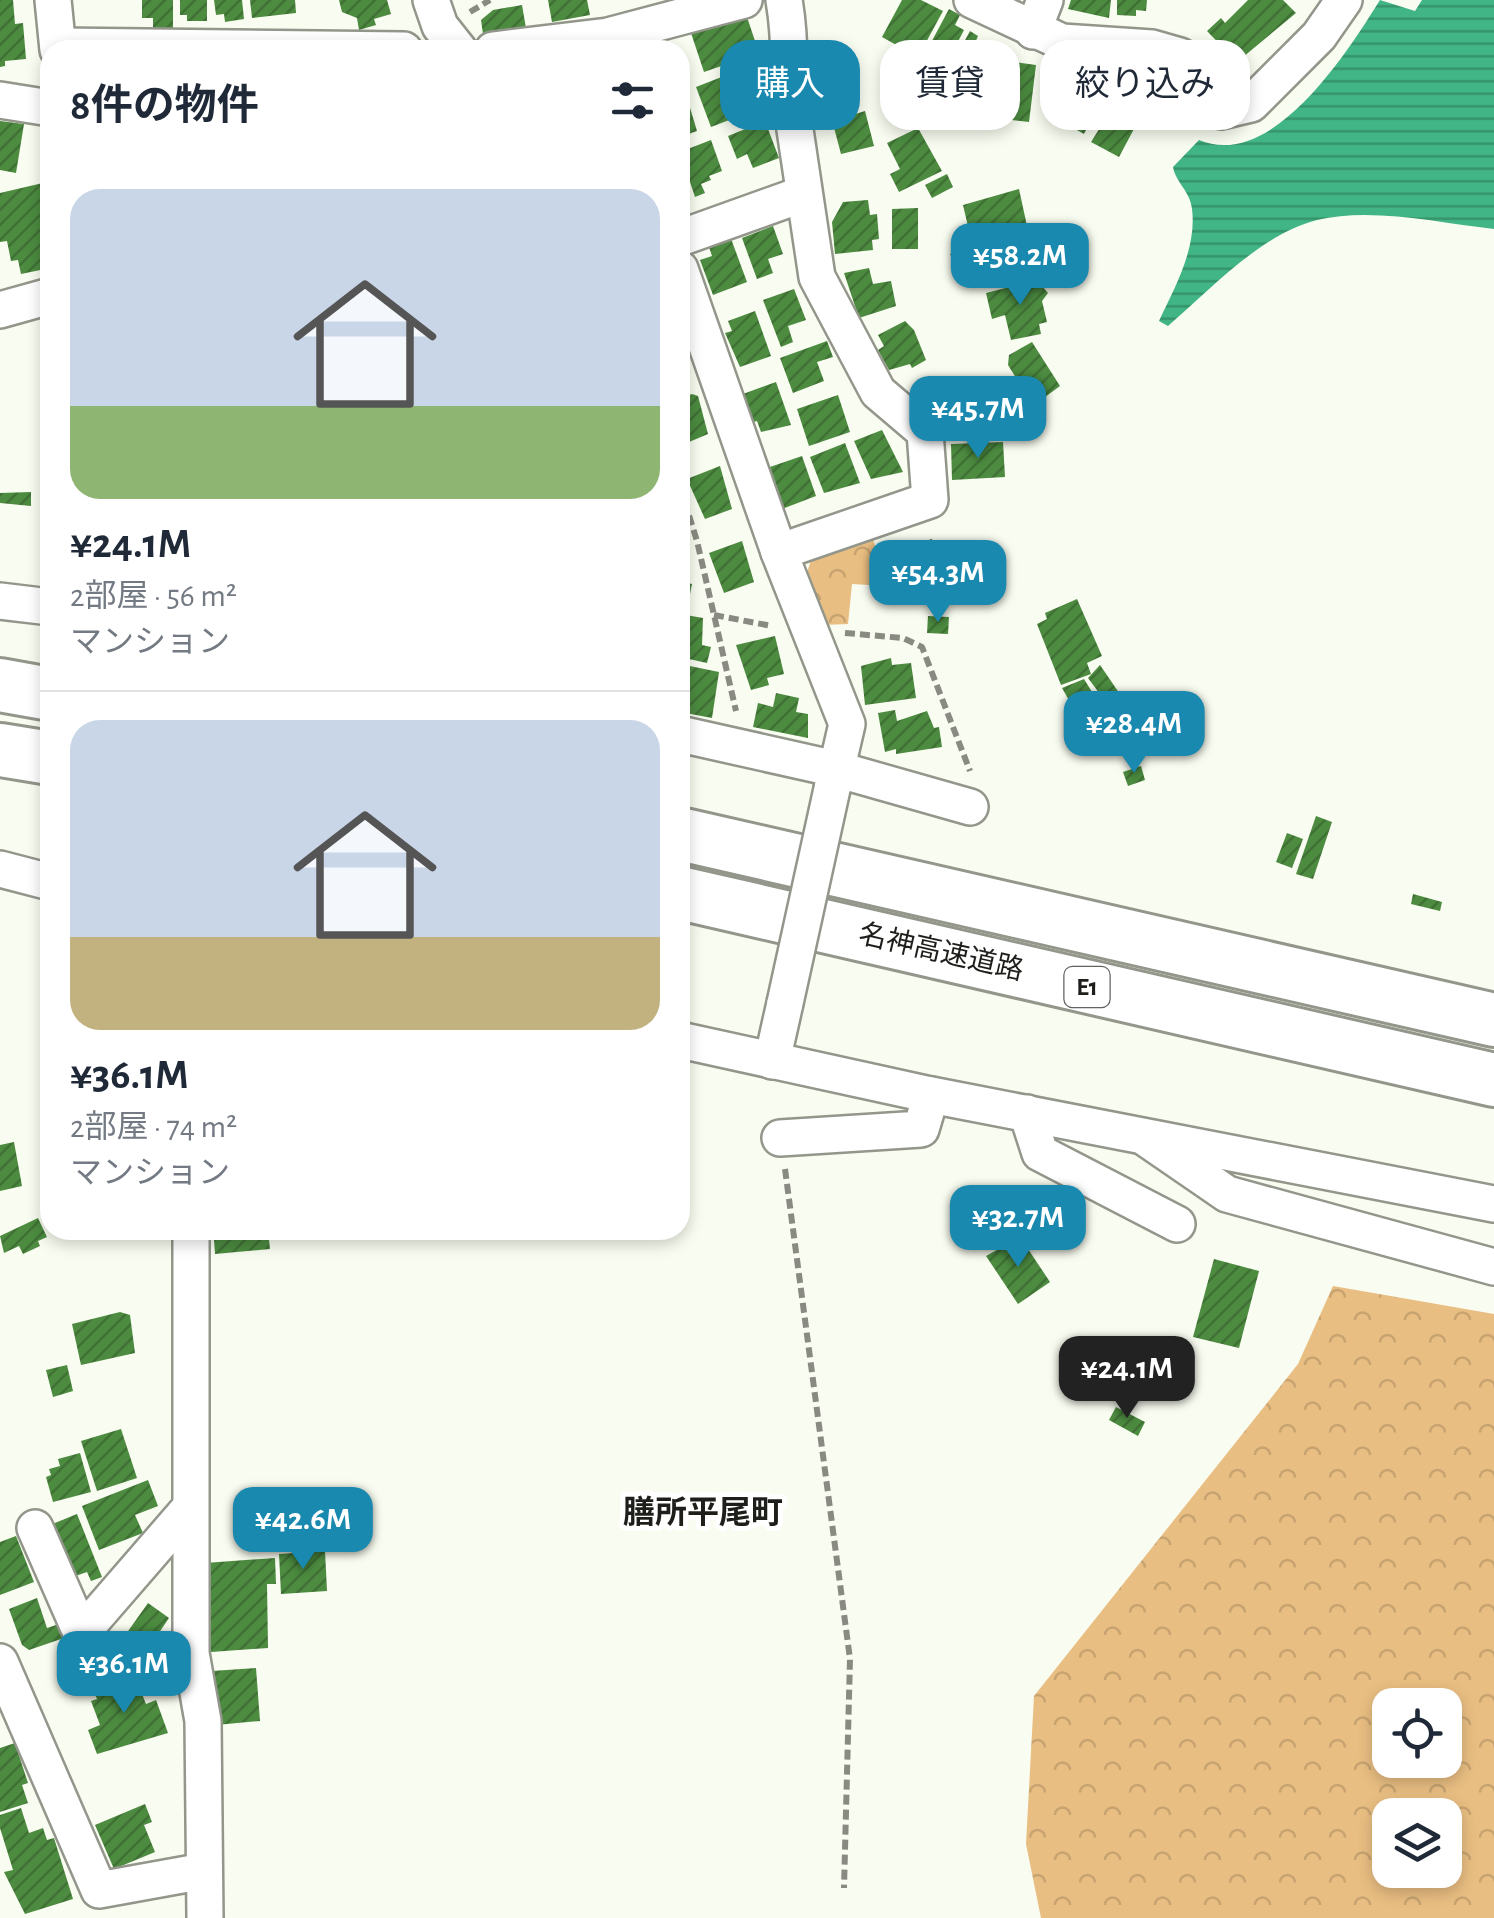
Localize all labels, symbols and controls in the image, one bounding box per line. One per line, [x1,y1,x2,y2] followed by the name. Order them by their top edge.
[720,40,860,130] chip: 購入
[880,40,1020,130] chip: 賃貸
[1040,40,1250,130] chip: 絞り込み
[605,73,660,128] icon: filters
[70,85,259,127] text: 8件の物件
[939,223,1101,308] pin: ¥58.2M
[973,239,1067,271] text: ¥58.2M
[275,254,455,434] icon: home
[897,376,1059,461] pin: ¥45.7M
[931,392,1025,424] text: ¥45.7M
[70,523,191,565] text: ¥24.1M
[857,540,1019,625] pin: ¥54.3M
[891,556,985,588] text: ¥54.3M
[70,580,237,612] text: 2部屋 · 56 m²
[70,626,230,658] text: マンション
[1053,691,1215,776] pin: ¥28.4M
[1086,707,1182,739] text: ¥28.4M
[275,785,455,965] icon: home
[856,919,1026,986] street label: 名神高速道路
[1064,967,1110,1007] road number: E1
[70,1054,189,1096] text: ¥36.1M
[70,1111,237,1143] text: 2部屋 · 74 m²
[70,1157,230,1189] text: マンション
[937,1185,1099,1270] pin: ¥32.7M
[972,1201,1064,1233] text: ¥32.7M
[1046,1336,1208,1421] pin: ¥24.1M
[1081,1352,1173,1384] text: ¥24.1M
[222,1487,384,1572] pin: ¥42.6M
[623,1495,783,1529] district label: 膳所平尾町
[255,1503,351,1535] text: ¥42.6M
[43,1631,205,1716] pin: ¥36.1M
[79,1647,169,1679] text: ¥36.1M
[1372,1688,1462,1888] map controls
[1372,1688,1462,1778] button: locate
[1372,1798,1462,1888] button: layers

